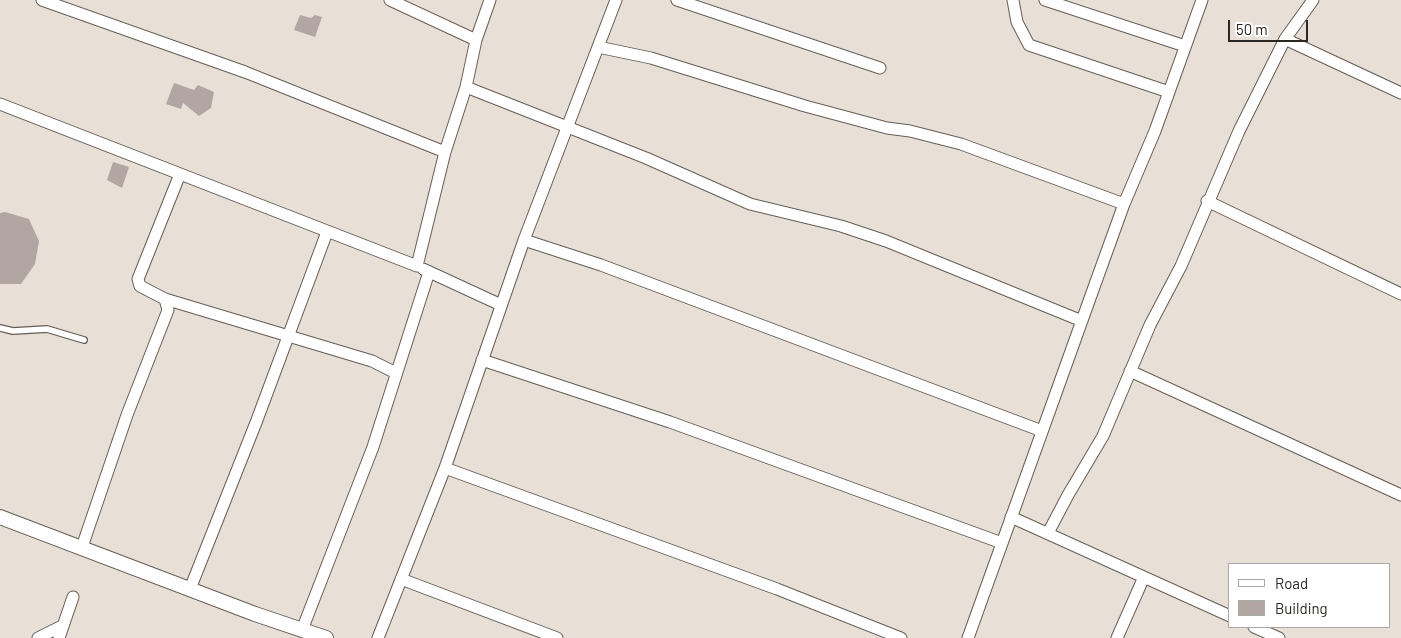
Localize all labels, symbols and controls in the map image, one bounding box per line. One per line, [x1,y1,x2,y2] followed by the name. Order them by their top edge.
[1231,10,1311,42] scale bar
[1236,20,1268,38] text: 50 m
[1228,563,1391,628] legend
[1275,574,1308,592] text: Road
[1275,599,1328,617] text: Building

